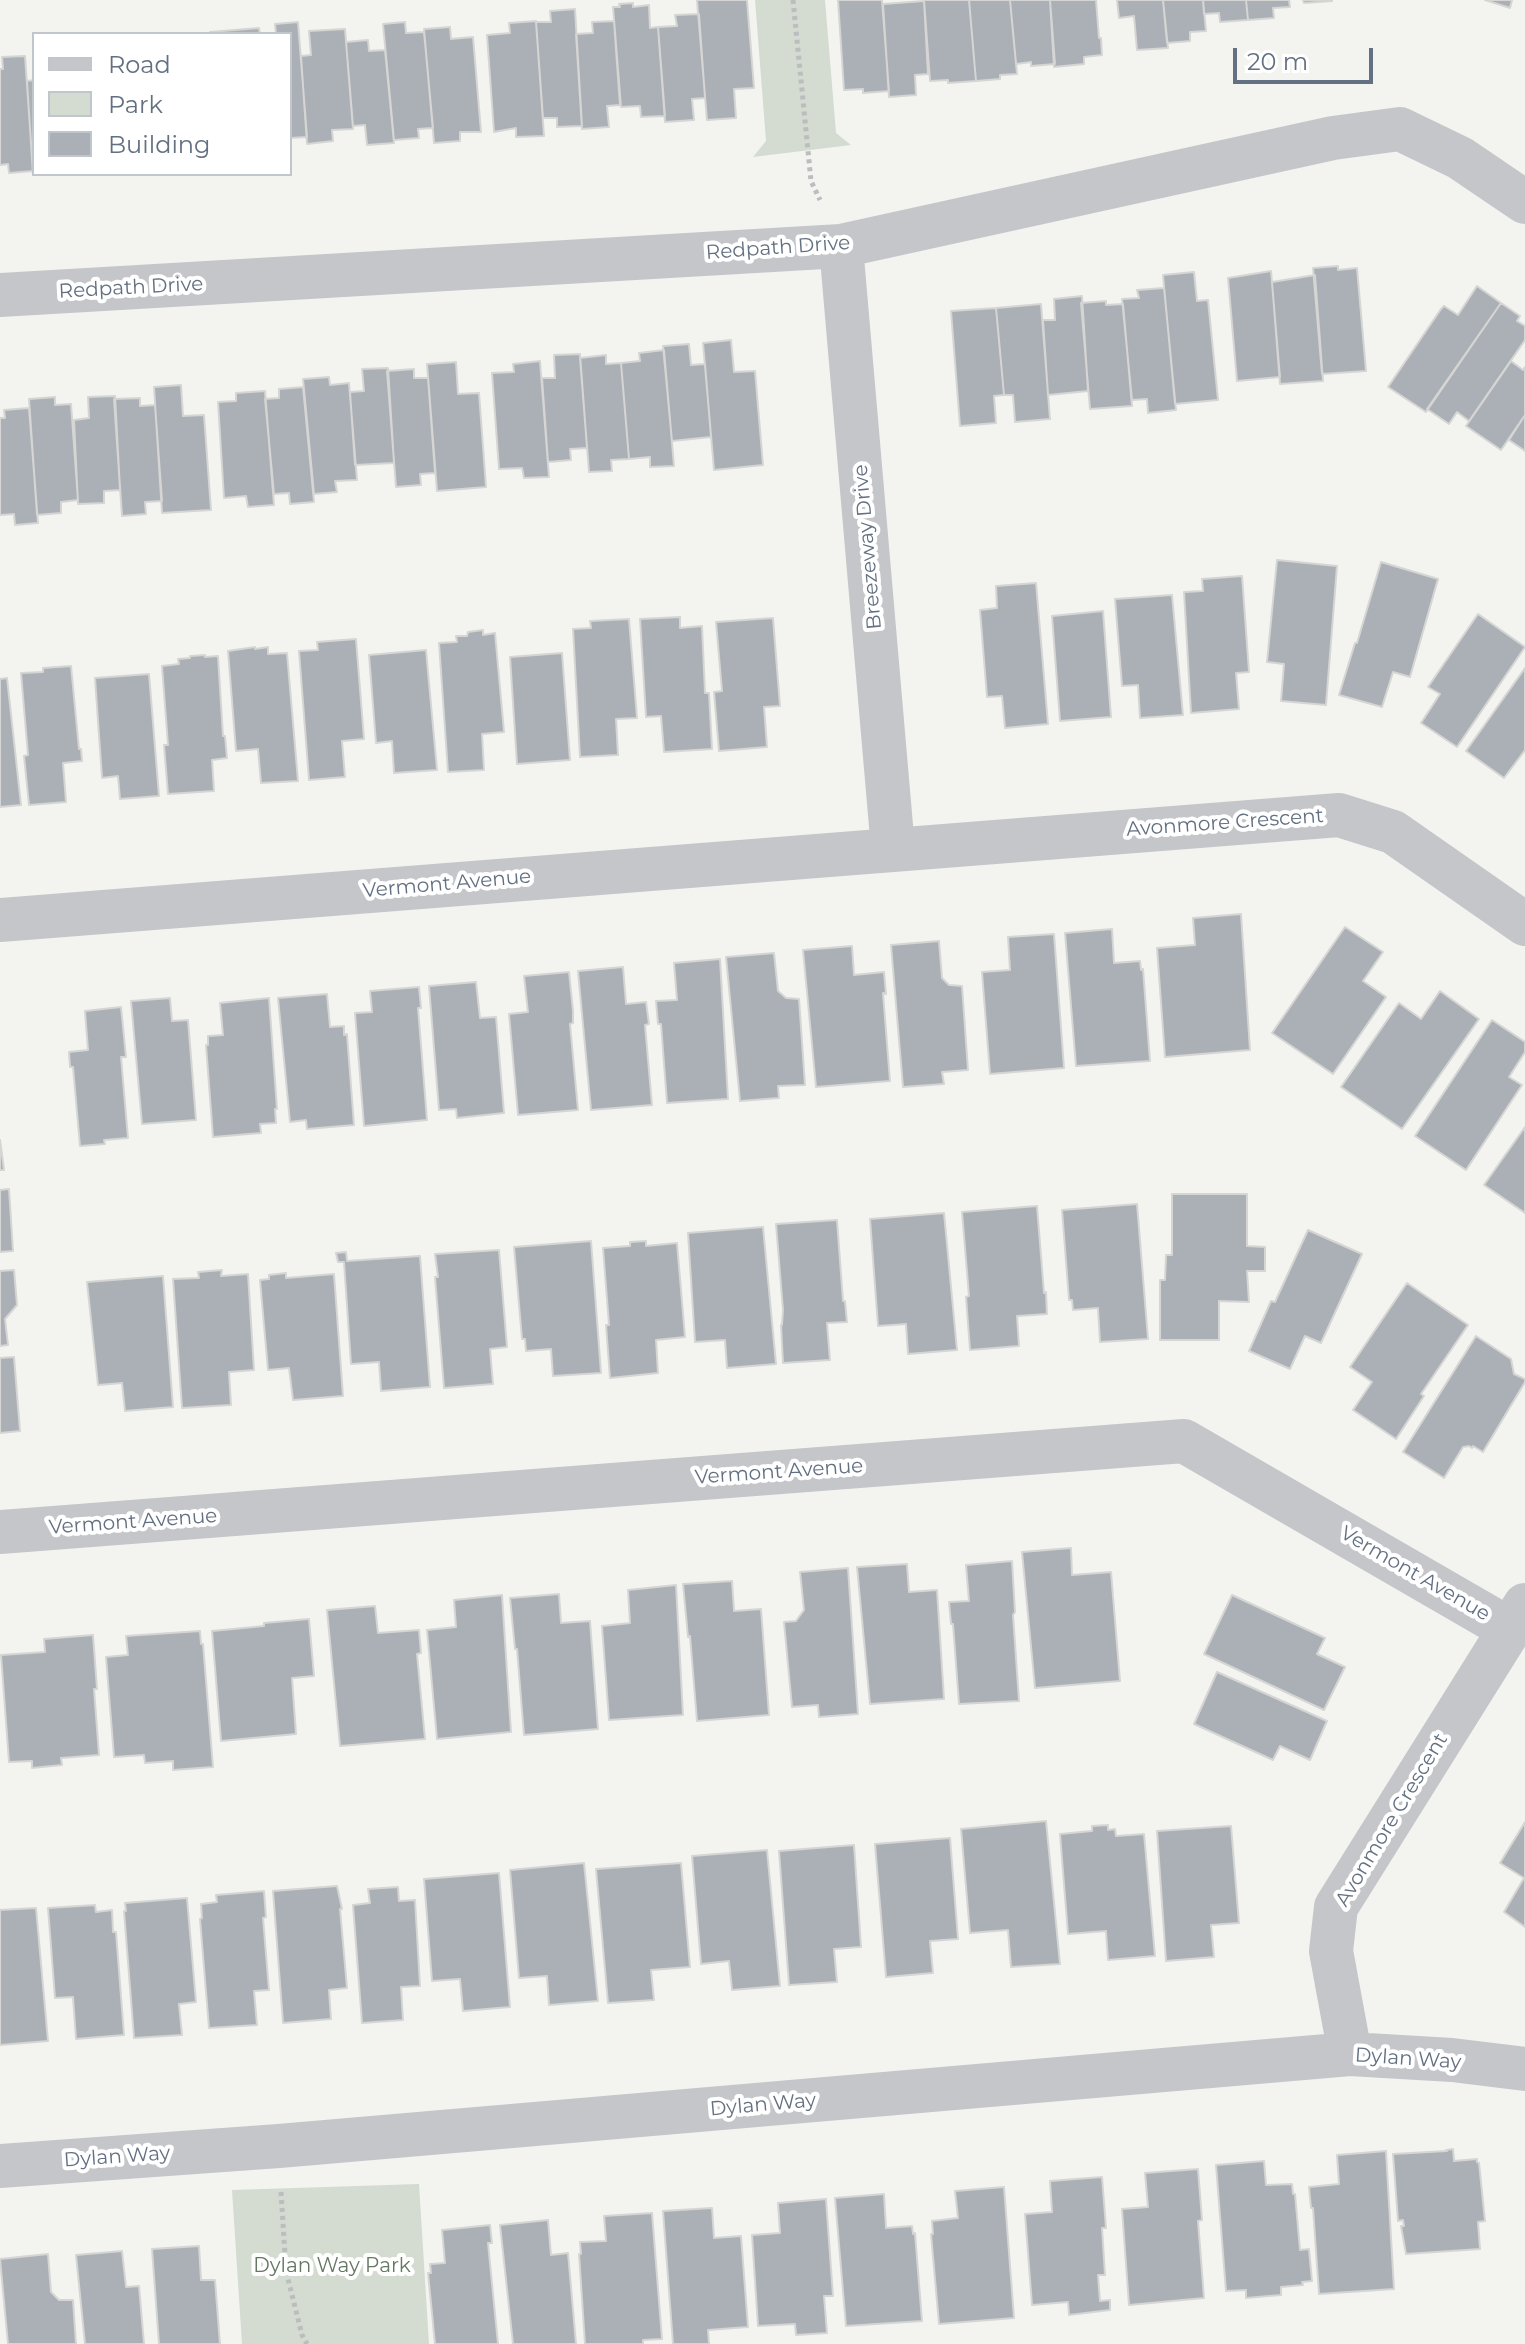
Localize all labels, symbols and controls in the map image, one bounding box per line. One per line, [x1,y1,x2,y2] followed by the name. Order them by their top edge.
[32,32,292,176] legend
[1237,32,1377,82] scale bar
[1247,47,1308,76] text: 20 m
[108,50,171,79] text: Road
[108,90,163,119] text: Park
[108,130,211,159] text: Building
[705,231,851,265] street label: Redpath Drive
[58,272,204,304] street label: Redpath Drive
[849,463,887,631] street label: Breezeway Drive
[1125,804,1325,842] street label: Avonmore Crescent
[362,865,532,903] street label: Vermont Avenue
[694,1454,864,1490] street label: Vermont Avenue
[48,1504,218,1540] street label: Vermont Avenue
[1336,1521,1494,1627] street label: Vermont Avenue
[1331,1729,1453,1911] street label: Avonmore Crescent
[1354,2043,1462,2075] street label: Dylan Way
[709,2088,817,2122] street label: Dylan Way
[63,2141,171,2173] street label: Dylan Way
[253,2254,411,2278] park label: Dylan Way Park

